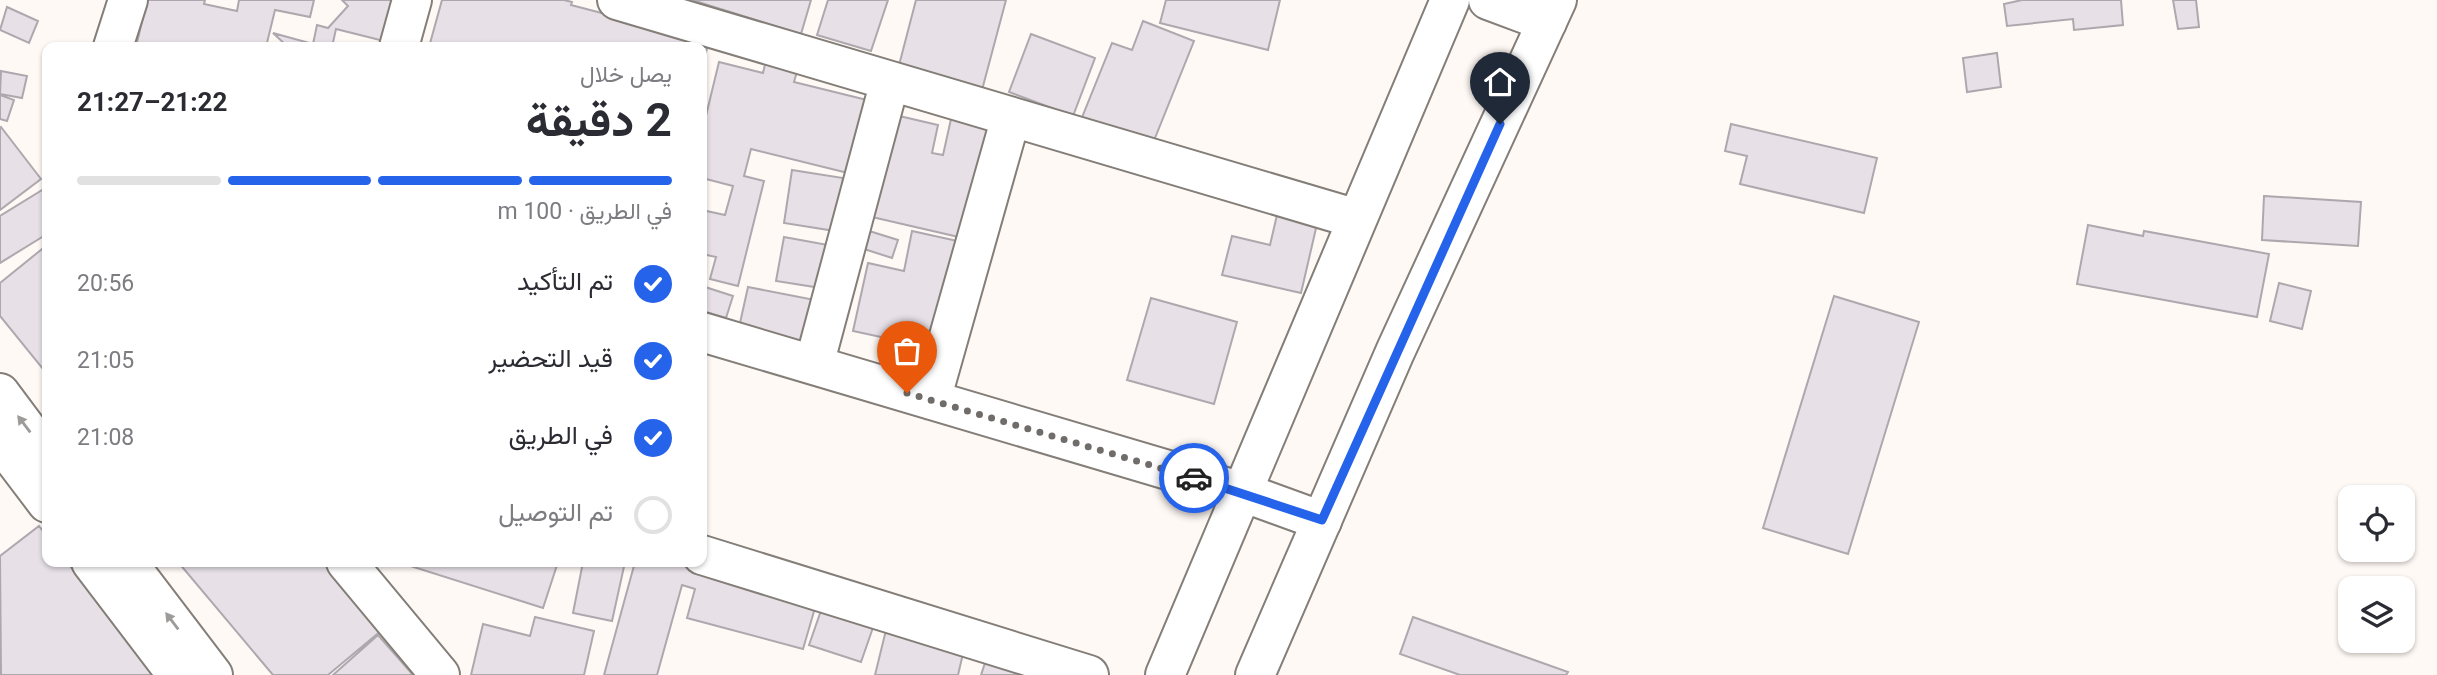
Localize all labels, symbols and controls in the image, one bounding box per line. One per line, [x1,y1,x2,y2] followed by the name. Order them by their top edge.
[1470,52,1530,124] pin
[580,61,672,88] text: يصل خلال
[1481,63,1519,101] icon: home
[77,87,227,117] text: 21:22–21:27
[526,93,672,147] text: 2 دقيقة
[498,198,672,225] text: في الطريق · 100 m
[634,265,672,303] icon: check
[517,266,613,296] text: تم التأكيد
[77,270,134,297] text: 20:56
[877,321,937,393] pin
[888,332,926,370] icon: bag
[634,342,672,380] icon: check
[488,343,613,373] text: قيد التحضير
[77,347,134,374] text: 21:05
[16,416,31,434] one-way arrow
[634,419,672,457] icon: check
[509,420,613,450] text: في الطريق
[77,424,134,451] text: 21:08
[1159,443,1229,513] courier
[1175,459,1213,497] icon: car
[2338,485,2415,653] map controls
[2338,485,2415,562] button: locate
[498,497,613,527] text: تم التوصيل
[2338,576,2415,653] button: layers
[164,612,179,630] one-way arrow

